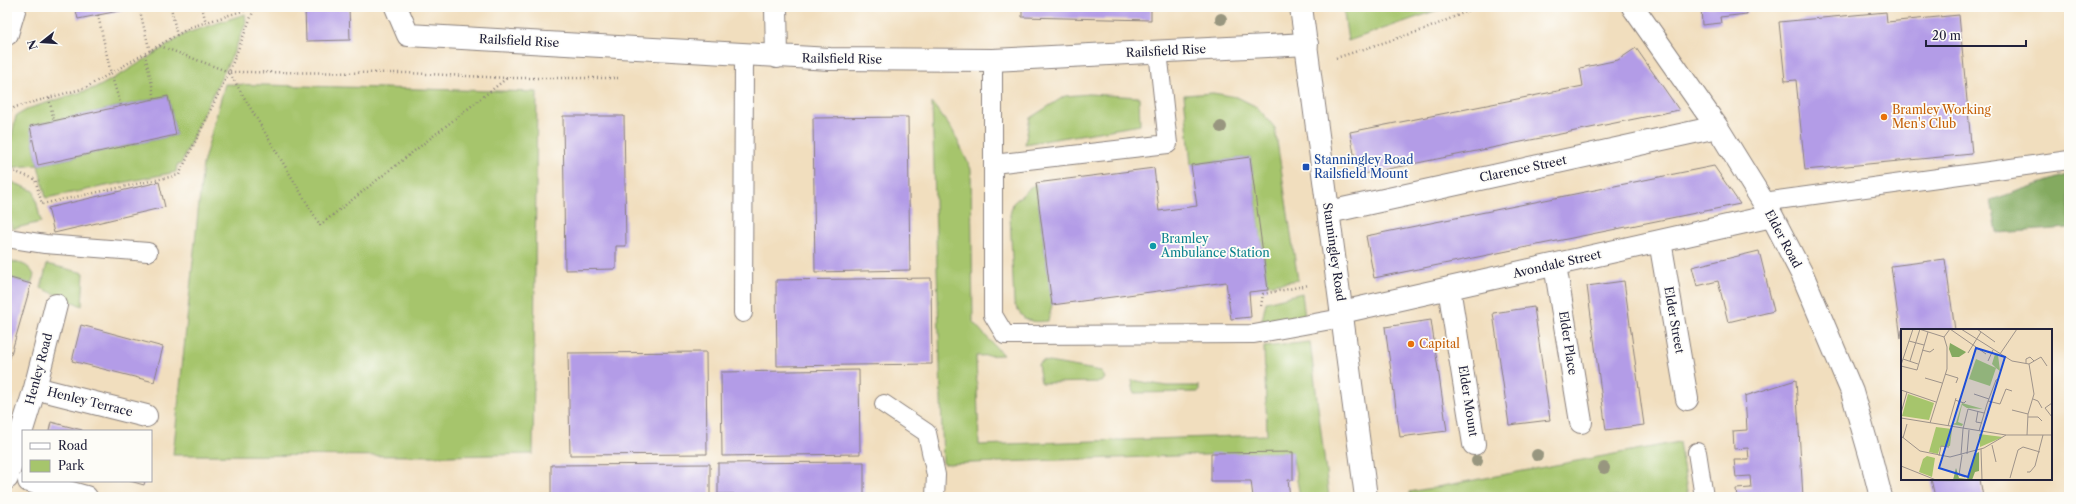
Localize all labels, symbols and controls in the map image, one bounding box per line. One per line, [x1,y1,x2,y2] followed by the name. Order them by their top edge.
[22,22,62,62] north arrow
[1926,22,2026,48] scale bar
[1932,28,1961,43] text: 20 m
[479,31,560,50] street label: Railsfield Rise
[24,38,41,52] text: N
[1125,41,1207,60] street label: Railsfield Rise
[802,50,883,67] street label: Railsfield Rise
[1892,102,1992,131] place label: Bramley Working Men's Club
[1879,112,1889,122] marker: Bramley Working Men's Club
[1314,152,1414,181] place label: Stanningley Road Railsfield Mount
[1478,152,1568,185] street label: Clarence Street
[1301,162,1311,172] marker: Stanningley Road Railsfield Mount
[1320,202,1349,303] street label: Stanningley Road
[1762,207,1805,271] street label: Elder Road
[1160,231,1270,260] place label: Bramley Ambulance Station
[1148,241,1158,251] marker: Bramley Ambulance Station
[1510,246,1603,281] street label: Avondale Street
[1661,285,1688,355] street label: Elder Street
[1556,310,1581,376] street label: Elder Place
[1901,329,2052,480] inset map
[22,331,55,406] street label: Henley Road
[1419,336,1460,351] place label: Capital
[1406,339,1416,349] marker: Capital
[1455,364,1482,439] street label: Elder Mount
[46,384,135,419] street label: Henley Terrace
[22,430,152,482] legend
[58,438,88,453] text: Road
[58,458,85,473] text: Park

